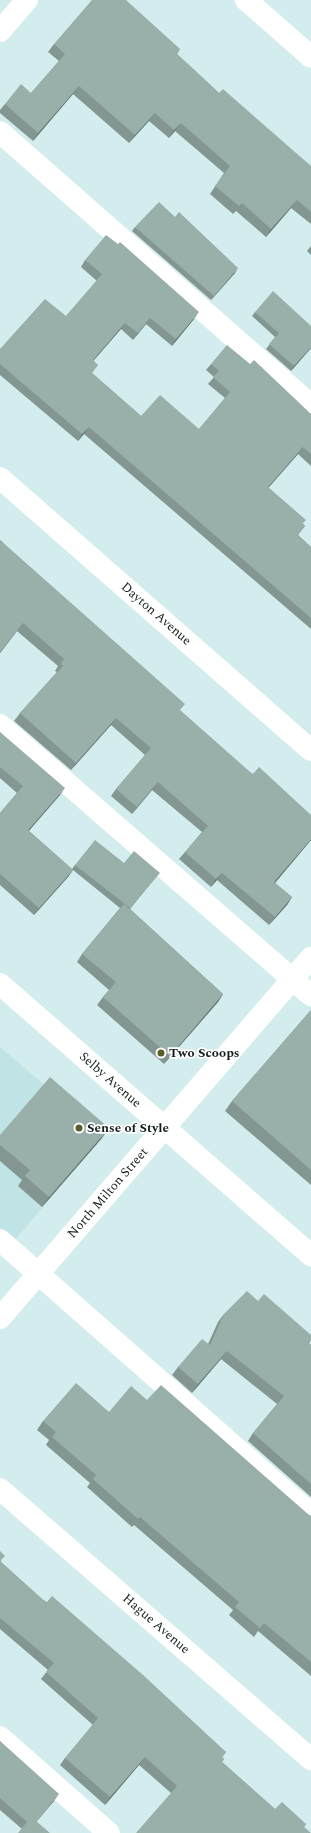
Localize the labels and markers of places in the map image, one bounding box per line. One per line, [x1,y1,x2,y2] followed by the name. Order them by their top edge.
[169,1045,240,1061] place label: Two Scoops
[156,1048,166,1058] marker: Two Scoops
[87,1120,169,1136] place label: Sense of Style
[74,1123,84,1133] marker: Sense of Style

